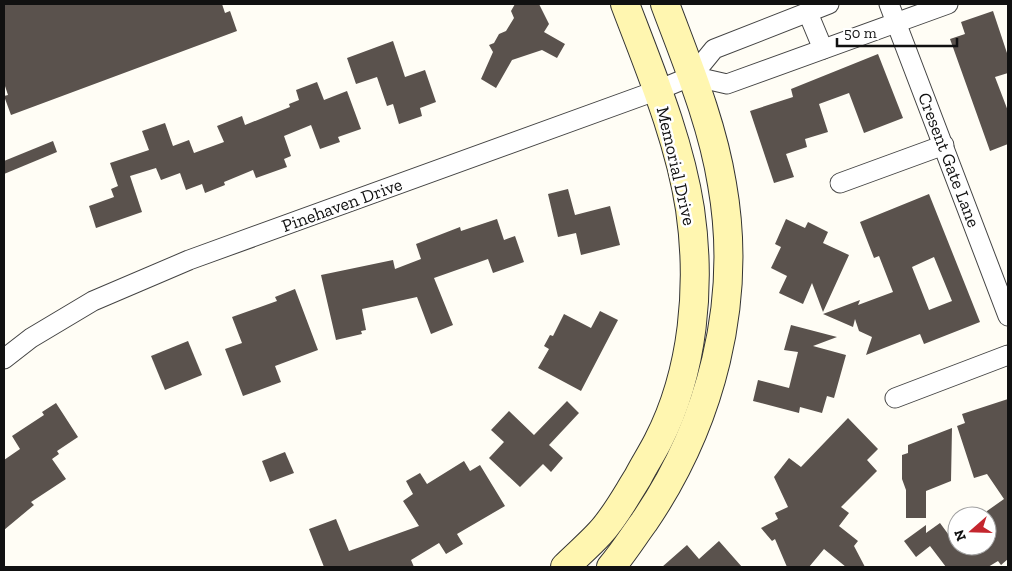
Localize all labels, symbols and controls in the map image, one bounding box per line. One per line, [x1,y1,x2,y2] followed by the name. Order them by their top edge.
[837,15,957,47] scale bar
[844,24,877,42] text: 50 m
[913,89,985,231] street label: Cresent Gate Lane
[652,104,700,228] street label: Memorial Drive
[279,173,405,237] street label: Pinehaven Drive
[947,506,997,556] north arrow
[950,527,970,543] text: N

